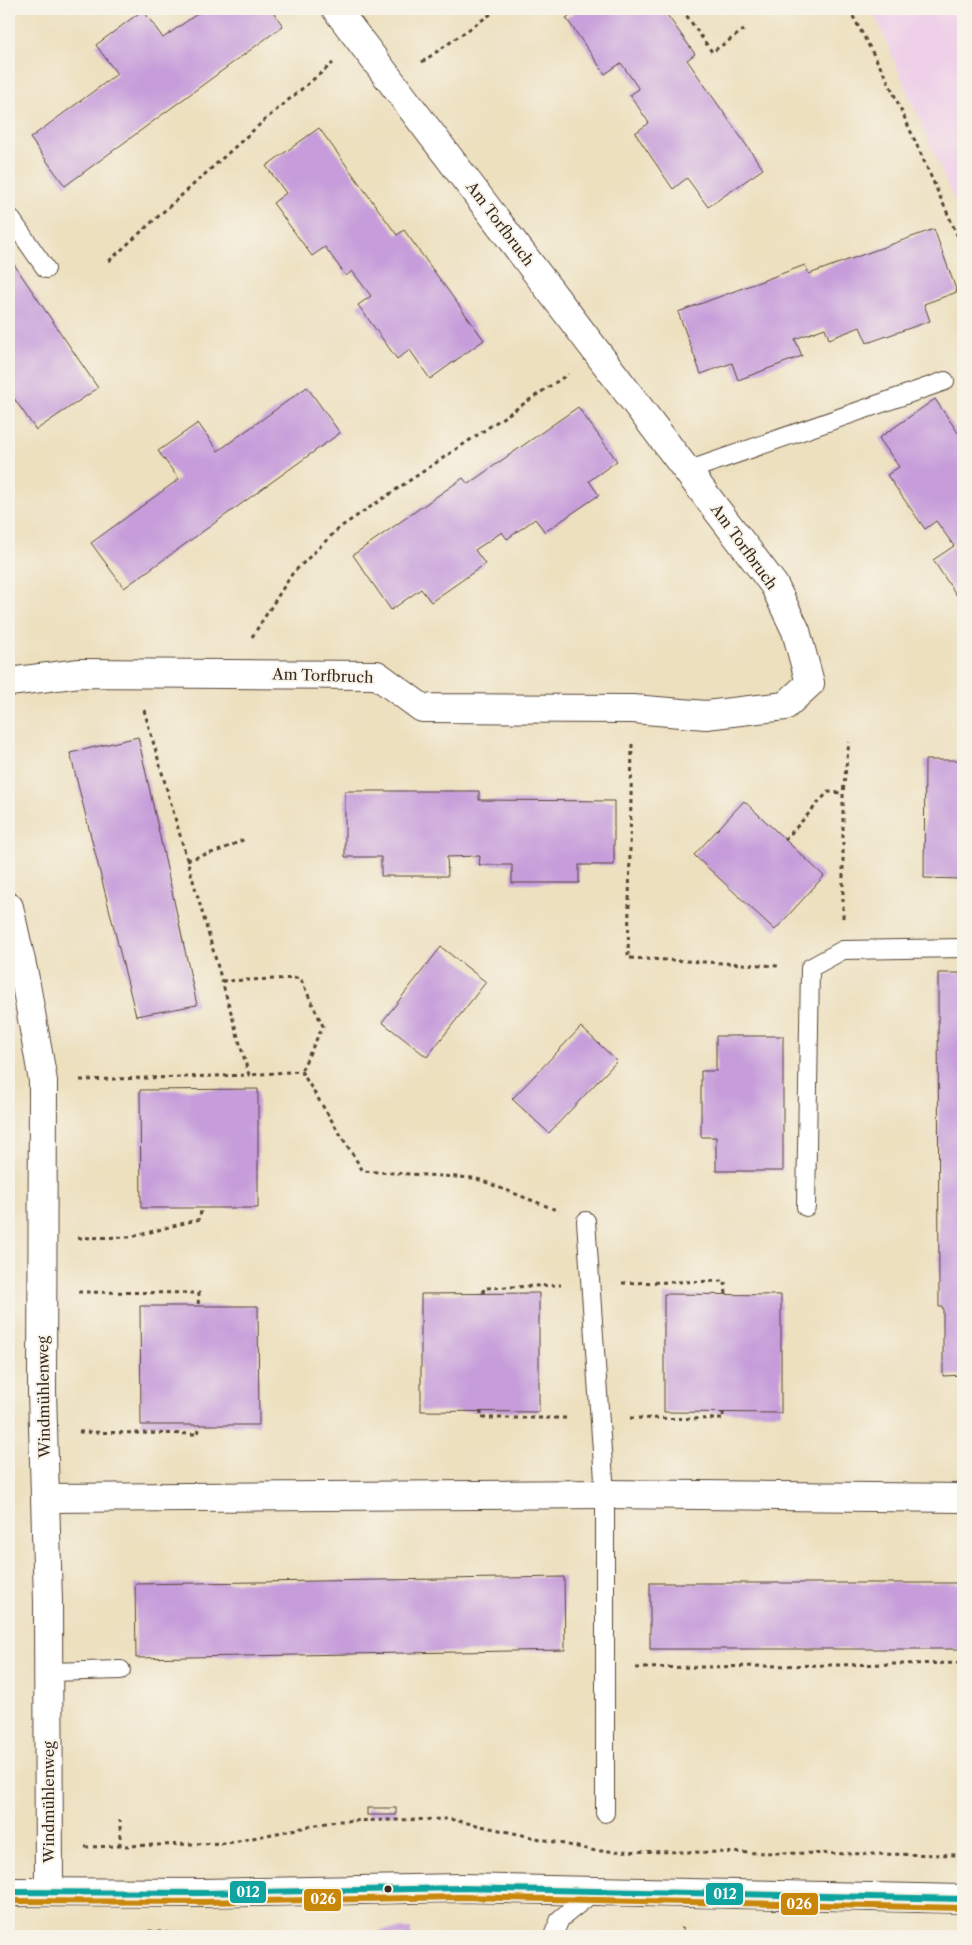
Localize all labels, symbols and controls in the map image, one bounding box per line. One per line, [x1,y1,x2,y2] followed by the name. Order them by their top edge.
[462,177,539,270] street label: Am Torfbruch
[706,499,782,594] street label: Am Torfbruch
[271,664,374,687] street label: Am Torfbruch
[33,1336,54,1459] street label: Windmühlenweg
[39,1741,58,1864] street label: Windmühlenweg
[229,1880,267,1904] line badge: 012
[705,1882,744,1906] line badge: 012
[236,1883,260,1901] text: 012
[383,1884,393,1894] unlabelled marker
[713,1885,737,1903] text: 012
[303,1888,342,1912] line badge: 026
[310,1890,336,1908] text: 026
[780,1892,819,1916] line badge: 026
[786,1895,812,1913] text: 026

